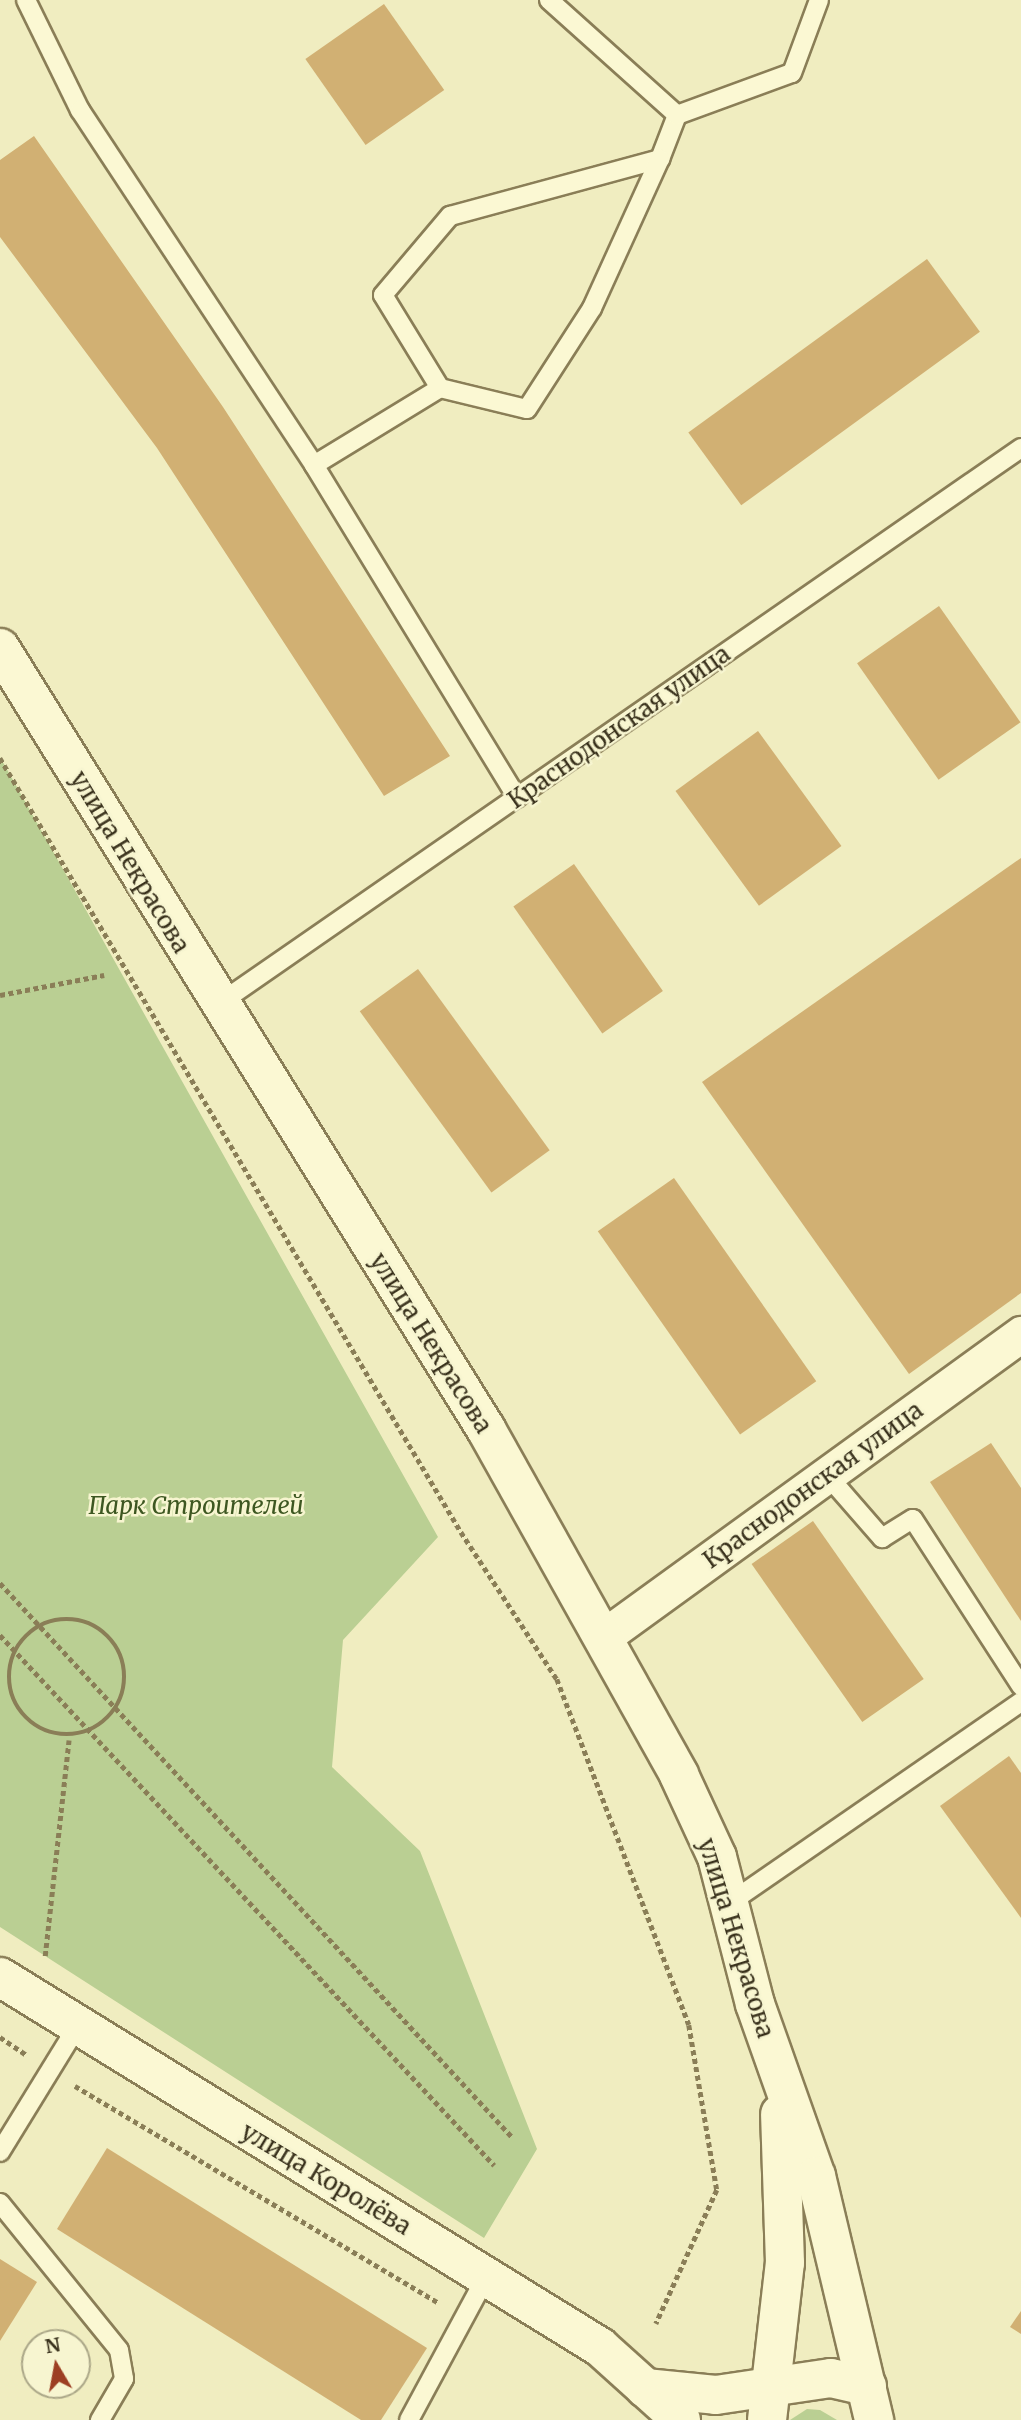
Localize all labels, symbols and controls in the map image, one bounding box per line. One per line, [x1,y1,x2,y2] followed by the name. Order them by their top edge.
[502,639,736,815] street label: Краснодонская улица
[64,766,196,958] street label: улица Некрасова
[364,1248,498,1438] street label: улица Некрасова
[697,1396,929,1574] street label: Краснодонская улица
[88,1492,304,1520] park label: Парк Строителей
[692,1835,780,2041] street label: улица Некрасова
[236,2117,416,2241] street label: улица Королёва
[21,2329,91,2399] north arrow
[43,2332,62,2358] text: N

